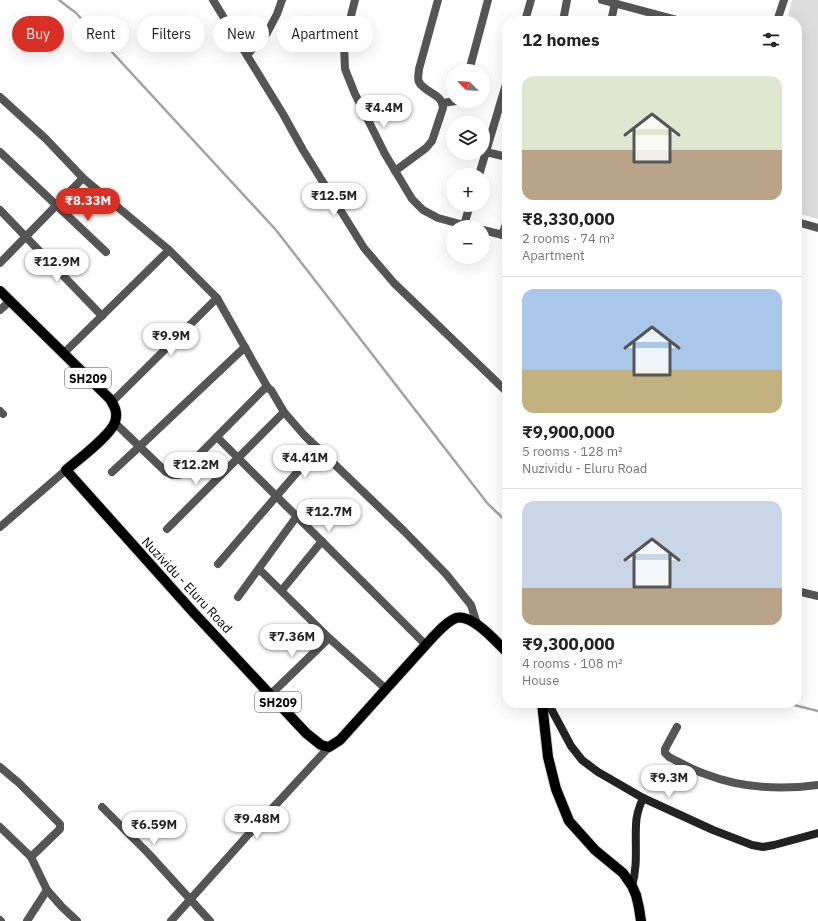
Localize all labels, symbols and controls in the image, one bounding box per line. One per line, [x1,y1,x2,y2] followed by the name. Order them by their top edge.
[12,16,64,52] chip: Buy
[72,16,129,52] chip: Rent
[137,16,205,52] chip: Filters
[213,16,269,52] chip: New
[277,16,373,52] chip: Apartment
[522,29,599,51] text: 12 homes
[760,29,782,51] icon: filters
[446,64,490,108] north arrow
[446,64,490,264] map controls
[356,95,412,129] pin: ₹4.4M
[365,99,403,116] text: ₹4.4M
[616,102,688,174] icon: home
[446,116,490,160] button: layers
[446,168,490,212] button: +
[301,183,367,217] pin: ₹12.5M
[311,187,357,204] text: ₹12.5M
[55,188,121,222] pin: ₹8.33M
[65,192,111,209] text: ₹8.33M
[522,208,615,230] text: ₹8,330,000
[446,220,490,264] button: −
[522,230,615,247] text: 2 rooms · 74 m²
[522,247,585,264] text: Apartment
[24,249,90,283] pin: ₹12.9M
[34,253,80,270] text: ₹12.9M
[616,315,688,387] icon: home
[143,323,199,357] pin: ₹9.9M
[152,327,190,344] text: ₹9.9M
[65,368,111,388] road number: SH209
[522,421,615,443] text: ₹9,900,000
[522,443,623,460] text: 5 rooms · 128 m²
[272,445,338,479] pin: ₹4.41M
[282,449,328,466] text: ₹4.41M
[163,452,229,486] pin: ₹12.2M
[173,456,219,473] text: ₹12.2M
[522,460,647,477] text: Nuzividu - Eluru Road
[296,499,362,533] pin: ₹12.7M
[306,503,352,520] text: ₹12.7M
[616,527,688,599] icon: home
[138,533,236,637] street label: Nuzividu - Eluru Road
[259,624,325,658] pin: ₹7.36M
[269,628,315,645] text: ₹7.36M
[522,633,615,655] text: ₹9,300,000
[522,655,623,672] text: 4 rooms · 108 m²
[522,672,559,689] text: House
[255,692,301,712] road number: SH209
[641,765,697,799] pin: ₹9.3M
[650,769,688,786] text: ₹9.3M
[224,806,290,840] pin: ₹9.48M
[234,810,280,827] text: ₹9.48M
[121,812,187,846] pin: ₹6.59M
[131,816,177,833] text: ₹6.59M

